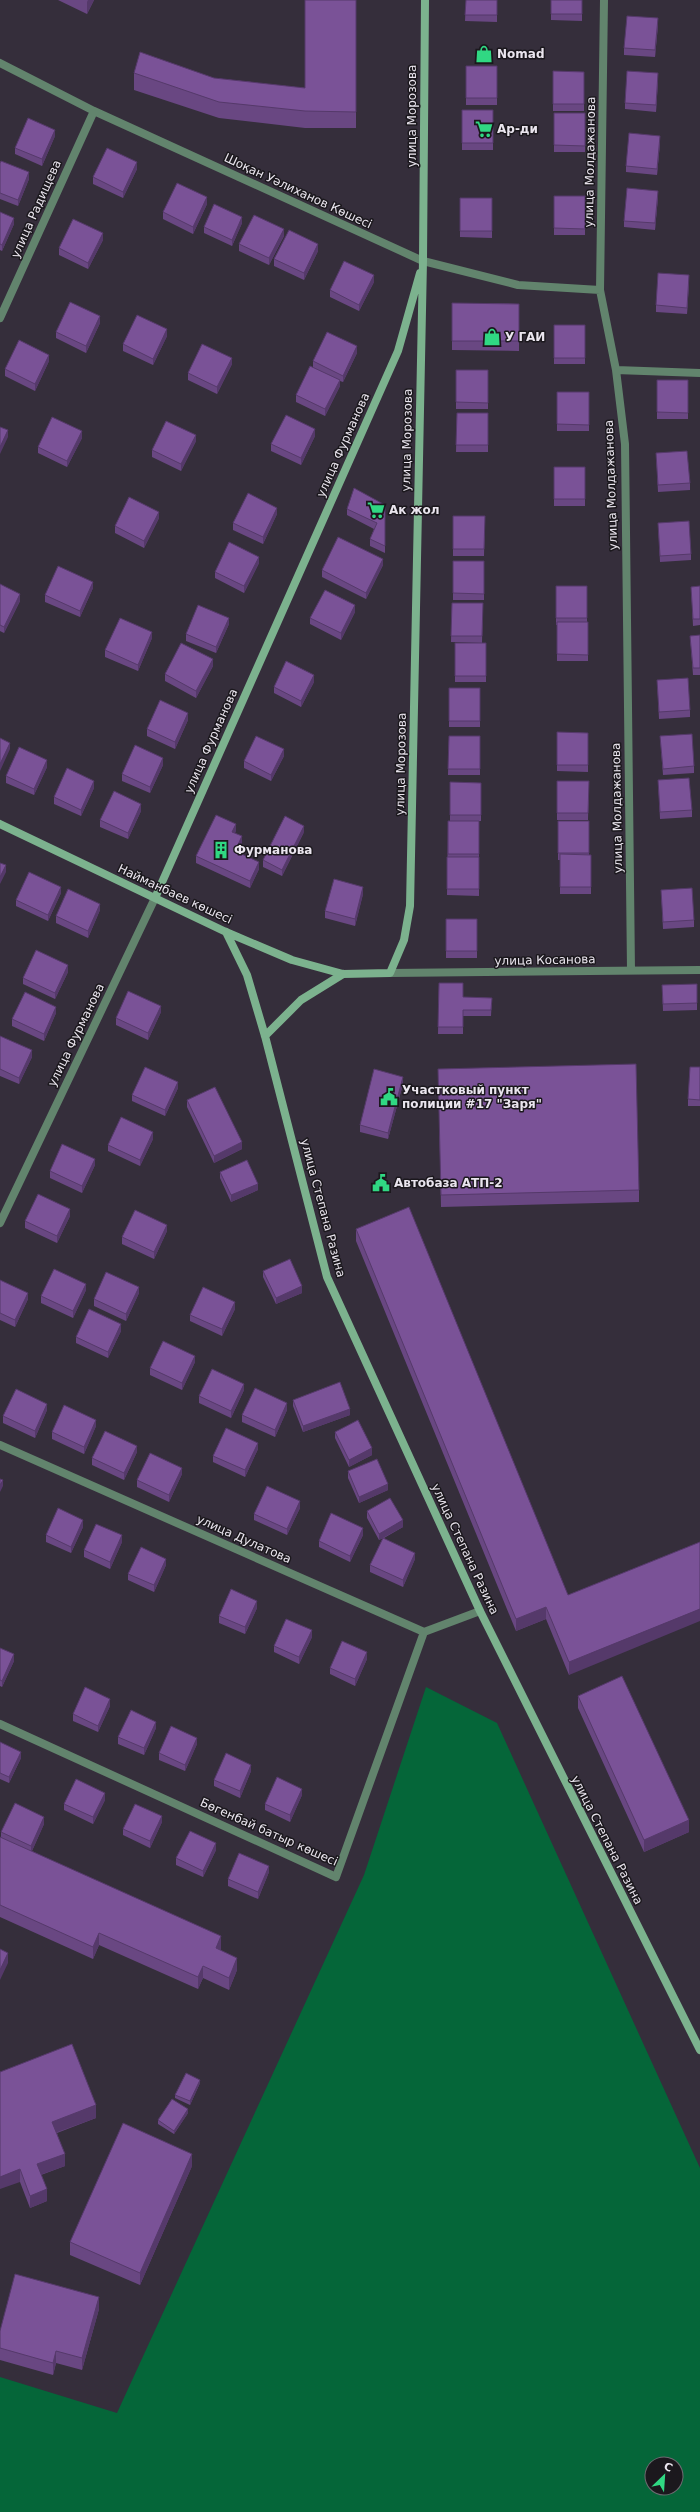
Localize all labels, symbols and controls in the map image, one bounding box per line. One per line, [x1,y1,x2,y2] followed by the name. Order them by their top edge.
[474,44,494,64] shop icon: Nomad
[497,47,544,61] place label: Nomad
[405,65,419,167] street label: улица Морозова
[582,97,598,227] street label: улица Молдажанова
[474,119,494,139] supermarket icon: Ар-ди
[497,122,538,136] place label: Ар-ди
[222,151,374,231] street label: Шоқан Уәлиханов Көшесі
[8,158,64,260] street label: улица Радищева
[482,327,502,347] shop icon: У ГАИ
[505,330,545,344] place label: У ГАИ
[399,389,415,491] street label: улица Морозова
[314,391,372,499] street label: улица Фурманова
[602,419,620,551] street label: улица Молдажанова
[366,500,386,520] supermarket icon: Ак жол
[389,503,440,517] place label: Ак жол
[182,687,240,795] street label: улица Фурманова
[393,713,409,815] street label: улица Морозова
[609,743,625,873] street label: улица Молдажанова
[211,840,231,860] building icon: Фурманова
[234,843,312,857] place label: Фурманова
[116,861,234,927] street label: Найманбаев көшесі
[494,952,596,968] street label: улица Косанова
[45,981,107,1089] street label: улица Фурманова
[402,1083,542,1111] place label: Участковый пункт полиции #17 "Заря"
[379,1087,399,1107] public building icon: Участковый пункт полиции #17 "Заря"
[298,1137,348,1279] street label: улица Степана Разина
[371,1173,391,1193] public building icon: Автобаза АТП-2
[394,1176,503,1190] place label: Автобаза АТП-2
[428,1481,502,1617] street label: улица Степана Разина
[194,1512,294,1566] street label: улица Дулатова
[568,1773,646,1907] street label: улица Степана Разина
[198,1795,340,1869] street label: Бөгенбай батыр көшесі
[644,2456,684,2496] north arrow
[662,2460,674,2475] text: С

